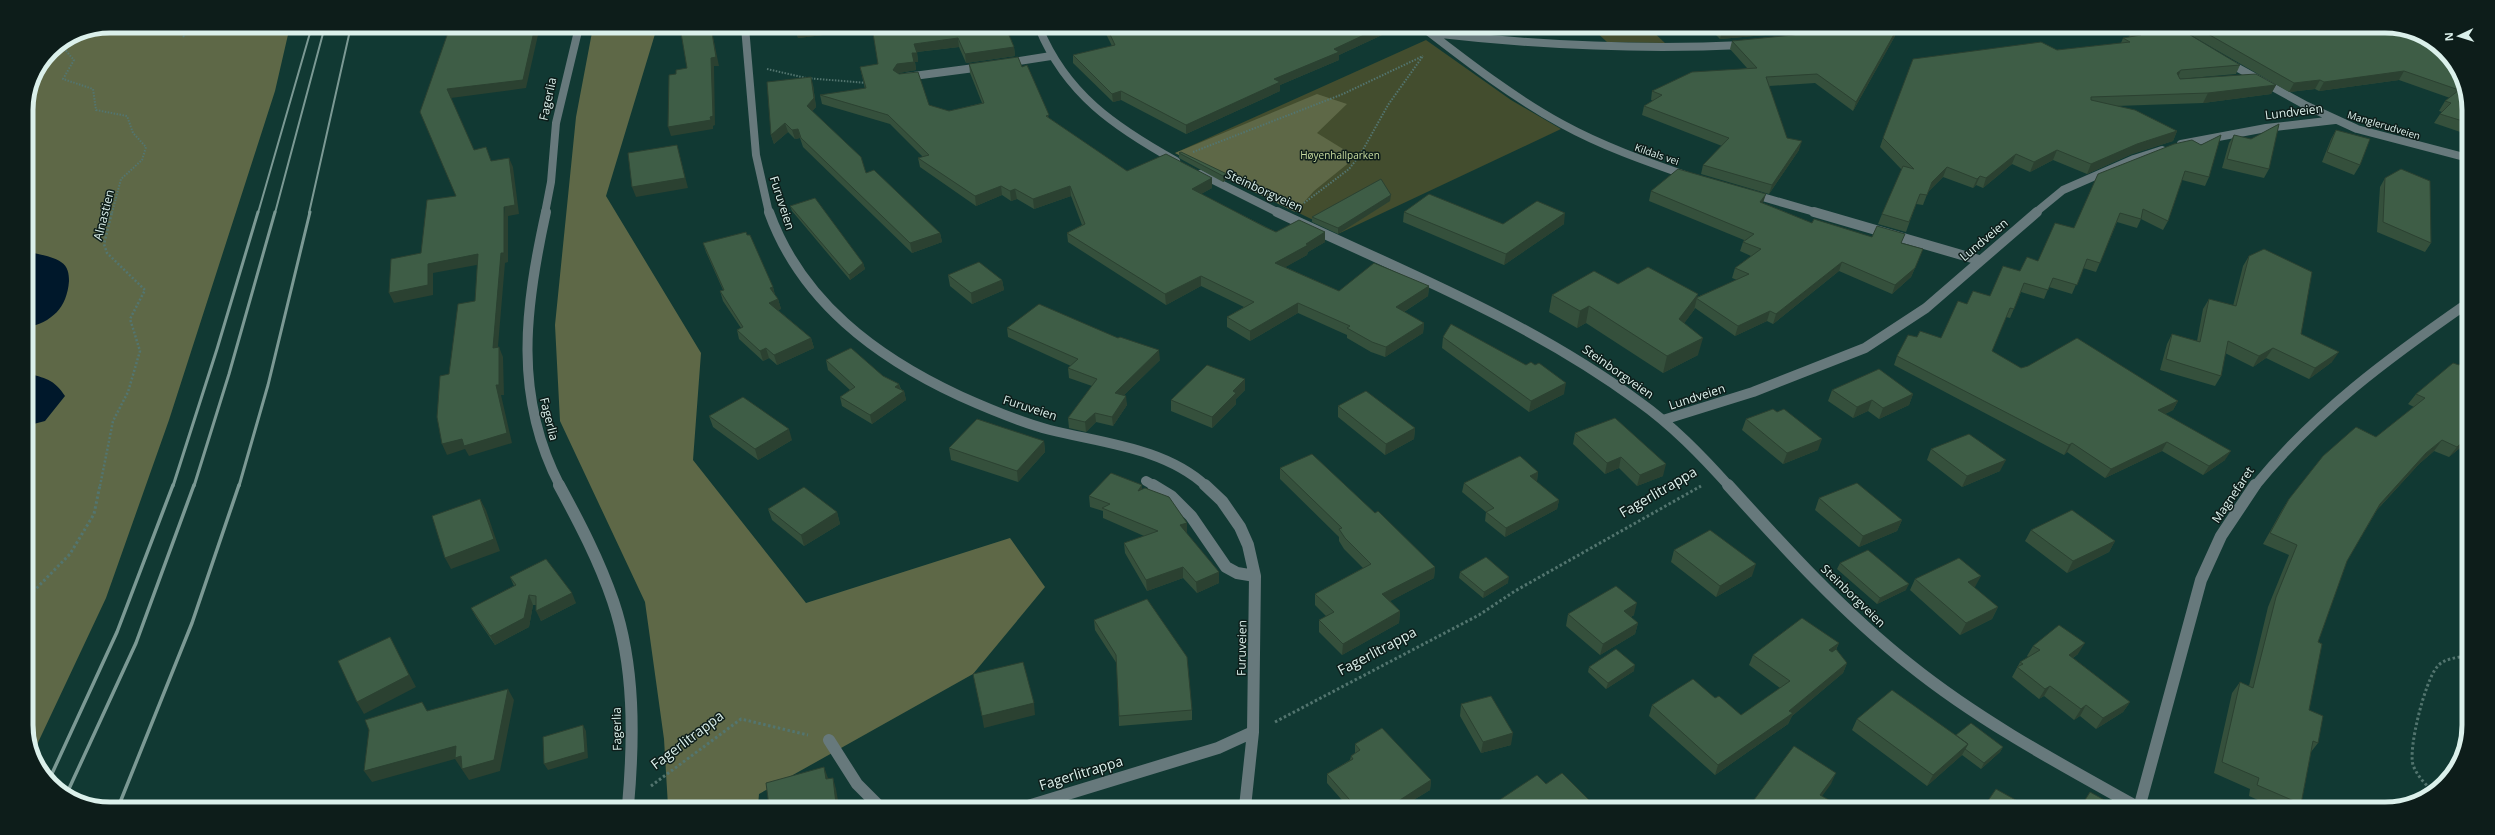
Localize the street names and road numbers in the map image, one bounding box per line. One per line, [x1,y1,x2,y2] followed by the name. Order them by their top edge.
[535,76,560,122] street label: Fagerlia
[2264,100,2324,123] street label: Lundveien
[2346,107,2422,143] street label: Manglerudveien
[1633,140,1681,168] street label: Kildals vei
[1223,165,1306,216] street label: Steinborgveien
[766,174,799,232] street label: Furuveien
[89,188,118,242] street label: Alnastien
[1956,214,2011,265] street label: Lundveien
[1579,341,1657,403] street label: Steinborgveien
[1667,379,1727,414] street label: Lundveien
[1001,391,1059,424] street label: Furuveien
[536,396,563,442] street label: Fagerlia
[1615,462,1700,521] street label: Fagerlitrappa
[2207,463,2258,526] street label: Magnefaret
[1817,560,1889,631] street label: Steinborgveien
[1233,620,1250,676] street label: Furuveien
[1334,622,1419,679] street label: Fagerlitrappa
[646,706,727,773] street label: Fagerlitrappa
[608,707,625,751] street label: Fagerlia
[1037,751,1125,794] street label: Fagerlitrappa

